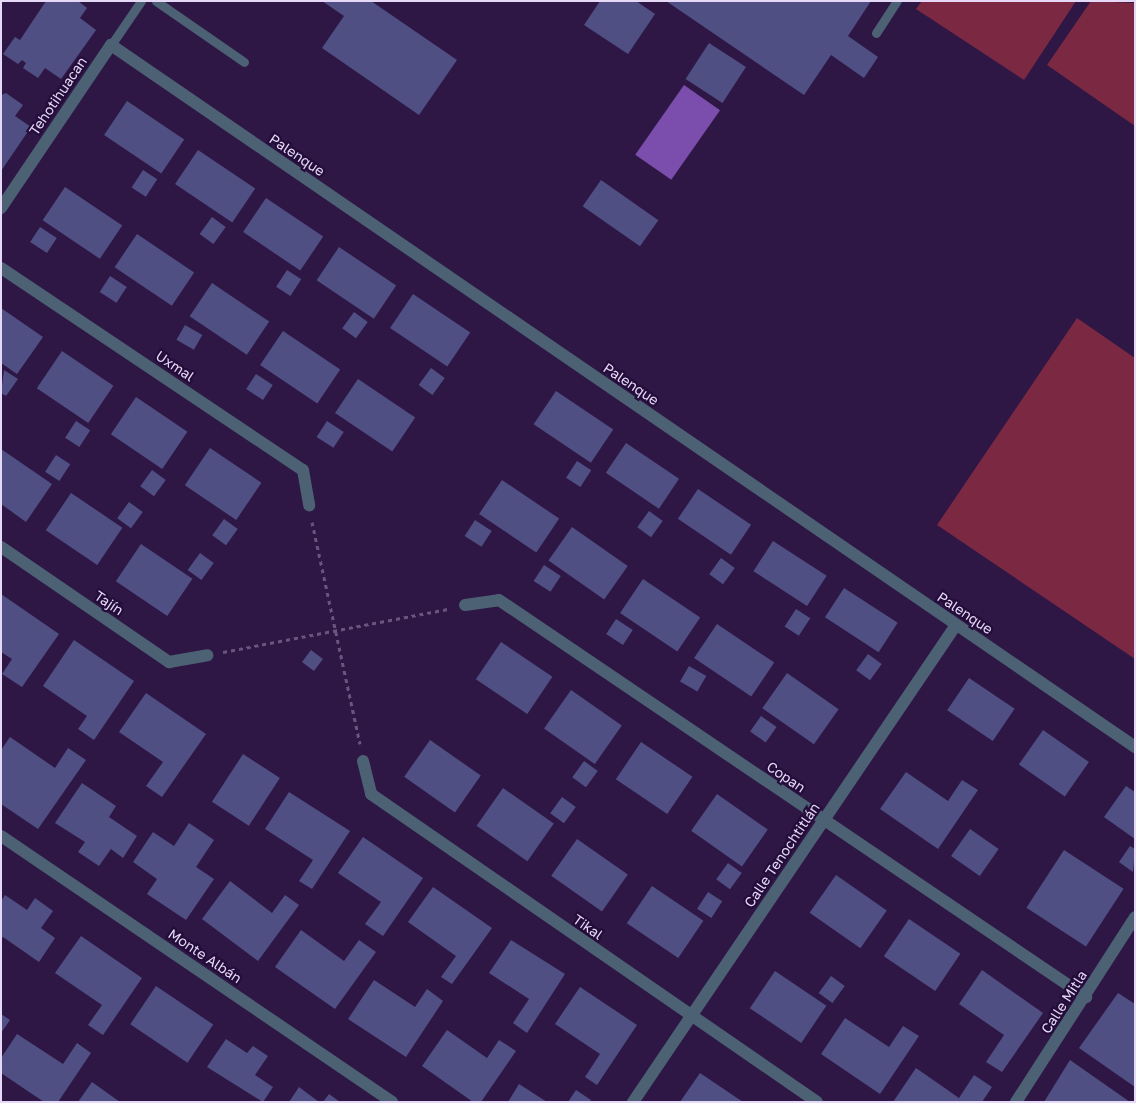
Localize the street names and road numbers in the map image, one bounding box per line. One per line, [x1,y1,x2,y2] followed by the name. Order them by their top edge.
[26,54,90,138] street label: Tehotihuacan
[266,130,328,180] street label: Palenque
[153,347,197,385] street label: Uxmal
[600,359,662,409] street label: Palenque
[91,587,127,619] street label: Tajín
[934,588,996,638] street label: Palenque
[763,758,809,796] street label: Copan
[741,800,823,910] street label: Calle Tenochtitlán
[570,911,606,943] street label: Tikal
[165,925,245,987] street label: Monte Albán
[1037,967,1091,1037] street label: Calle Mitla

